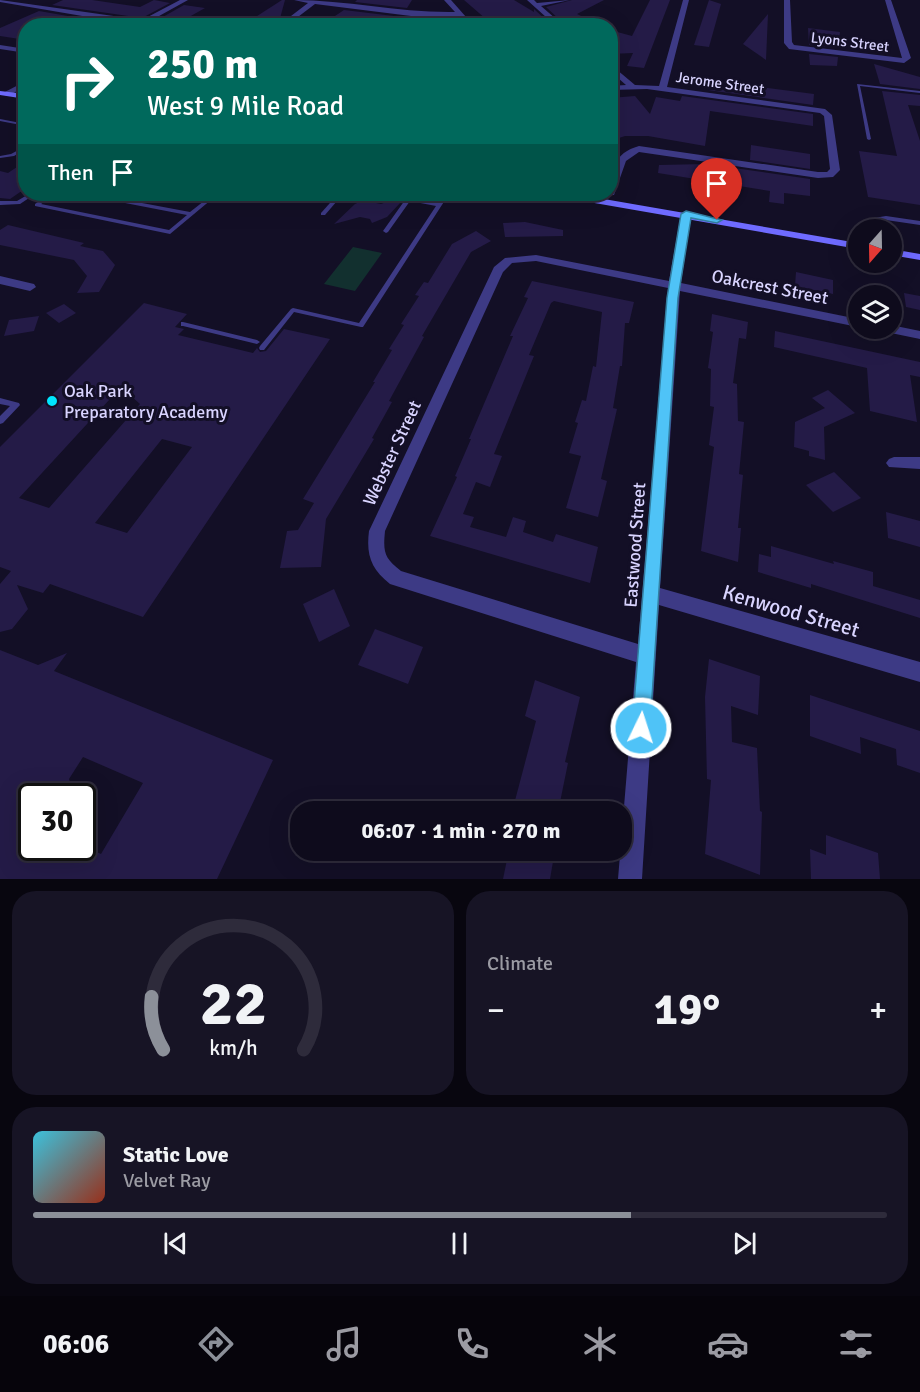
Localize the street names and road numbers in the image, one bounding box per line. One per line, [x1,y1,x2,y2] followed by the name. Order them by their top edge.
[810,28,890,56] street label: Lyons Street
[675,68,765,98] street label: Jerome Street
[710,265,830,309] street label: Oakcrest Street
[358,397,426,509] street label: Webster Street
[620,482,650,608] street label: Eastwood Street
[720,579,862,643] street label: Kenwood Street

